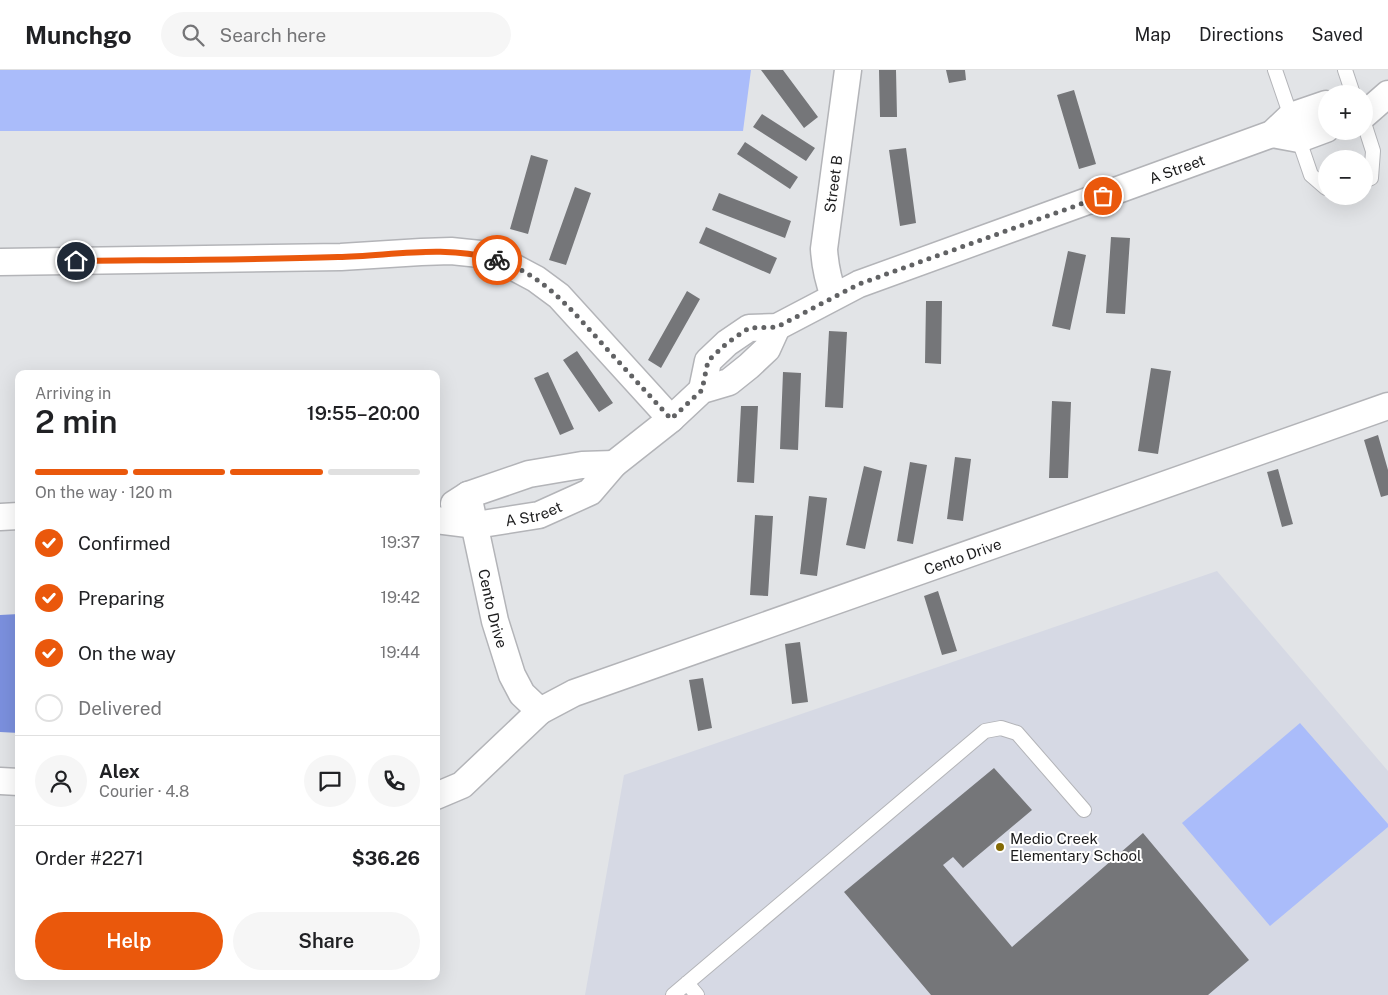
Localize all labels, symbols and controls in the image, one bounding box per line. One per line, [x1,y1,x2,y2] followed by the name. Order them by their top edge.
[161,12,511,57] search box
[25,21,131,49] text: Munchgo
[179,21,207,49] icon: search
[219,24,326,46] text: Search here
[1134,24,1171,45] text: Map
[1199,24,1284,45] text: Directions
[1312,24,1363,45] text: Saved
[1318,85,1373,205] map controls
[1318,85,1373,140] button: +
[1318,150,1373,205] button: −
[1146,151,1207,187] street label: A Street
[820,154,845,213] street label: Street B
[1082,175,1124,217] pin
[1089,182,1117,210] icon: bag
[472,235,522,285] courier
[55,240,97,282] pin
[483,246,511,274] icon: bike
[62,247,90,275] icon: home
[35,384,111,403] text: Arriving in
[307,402,420,424] text: 19:55–20:00
[35,403,118,440] text: 2 min
[35,483,172,502] text: On the way · 120 m
[504,497,565,529] street label: A Street
[35,529,63,557] icon: check
[78,532,171,554] text: Confirmed
[380,533,420,552] text: 19:37
[921,535,1003,578] street label: Cento Drive
[476,567,511,650] street label: Cento Drive
[35,584,63,612] icon: check
[78,587,165,609] text: Preparing
[380,588,420,607] text: 19:42
[35,639,63,667] icon: check
[78,642,176,664] text: On the way
[380,643,420,662] text: 19:44
[78,697,162,719] text: Delivered
[35,755,87,807] button: person
[304,755,356,807] button: chat
[368,755,420,807] button: phone
[99,760,140,782] text: Alex
[99,782,189,801] text: Courier · 4.8
[1010,830,1142,864] place label: Medio Creek Elementary School
[994,841,1006,853] marker: Medio Creek Elementary School
[35,847,144,869] text: Order #2271
[352,847,420,869] text: $36.26
[35,912,223,970] button: Help
[233,912,420,970] button: Share

